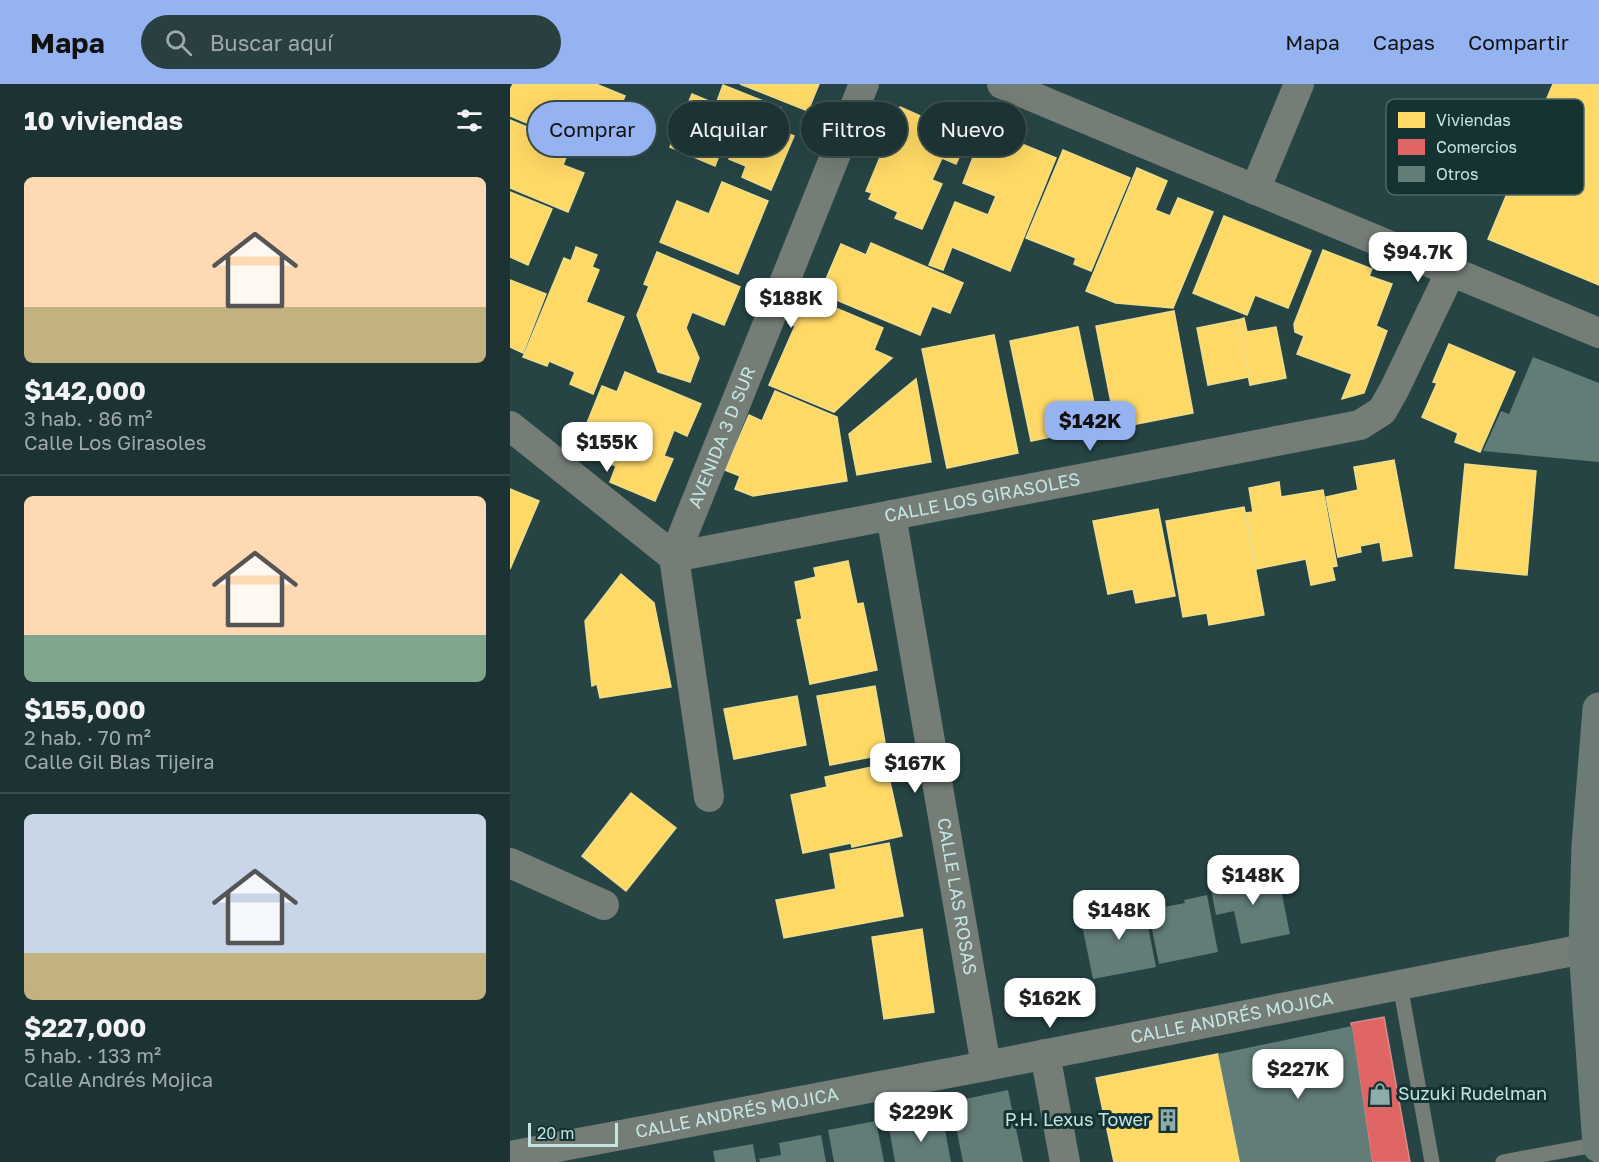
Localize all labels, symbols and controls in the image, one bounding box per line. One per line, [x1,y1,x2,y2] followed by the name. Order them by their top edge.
[141,15,561,69] search box
[30,26,105,59] text: Mapa
[162,26,195,59] icon: search
[210,29,333,56] text: Buscar aquí
[1285,29,1340,55] text: Mapa
[1373,29,1435,55] text: Capas
[1468,29,1569,55] text: Compartir
[1386,99,1584,195] legend
[528,102,656,156] chip: Comprar
[668,102,789,156] chip: Alquilar
[801,102,907,156] chip: Filtros
[919,102,1026,156] chip: Nuevo
[453,104,486,137] icon: filters
[24,105,183,136] text: 10 viviendas
[1436,110,1511,130] text: Viviendas
[1436,137,1517,157] text: Comercios
[1436,164,1478,184] text: Otros
[201,216,309,324] icon: home
[1369,232,1467,283] pin: $94.7K
[1383,239,1453,263] text: $94.7K
[749,278,833,329] pin: $188K
[759,285,823,309] text: $188K
[683,363,759,511] street label: AVENIDA 3 D SUR
[24,375,146,406] text: $142,000
[1048,401,1132,452] pin: $142K
[24,406,152,430] text: 3 hab. · 86 m²
[1059,408,1121,432] text: $142K
[565,422,649,473] pin: $155K
[576,429,638,453] text: $155K
[24,430,206,454] text: Calle Los Girasoles
[882,467,1082,526] street label: CALLE LOS GIRASOLES
[201,535,309,643] icon: home
[24,694,146,725] text: $155,000
[24,725,151,749] text: 2 hab. · 70 m²
[873,743,957,794] pin: $167K
[24,749,215,773] text: Calle Gil Blas Tijeira
[884,750,946,774] text: $167K
[933,816,982,976] street label: CALLE LAS ROSAS
[201,853,309,961] icon: home
[1211,855,1295,906] pin: $148K
[1221,862,1285,886] text: $148K
[1077,890,1161,941] pin: $148K
[1087,897,1151,921] text: $148K
[1008,978,1092,1029] pin: $162K
[1018,985,1082,1009] text: $162K
[1129,986,1335,1047] street label: CALLE ANDRÉS MOJICA
[24,1012,146,1043] text: $227,000
[24,1043,161,1067] text: 5 hab. · 133 m²
[1256,1049,1340,1100] pin: $227K
[1266,1056,1330,1080] text: $227K
[24,1067,213,1091] text: Calle Andrés Mojica
[1367,1081,1393,1107] shop icon: Suzuki Rudelman
[634,1082,840,1142] street label: CALLE ANDRÉS MOJICA
[1398,1082,1547,1104] place label: Suzuki Rudelman
[879,1092,963,1143] pin: $229K
[889,1099,954,1123] text: $229K
[1155,1107,1181,1133] building icon: P.H. Lexus Tower
[1005,1108,1150,1130] place label: P.H. Lexus Tower
[528,1120,618,1148] scale bar
[537,1123,574,1143] text: 20 m

